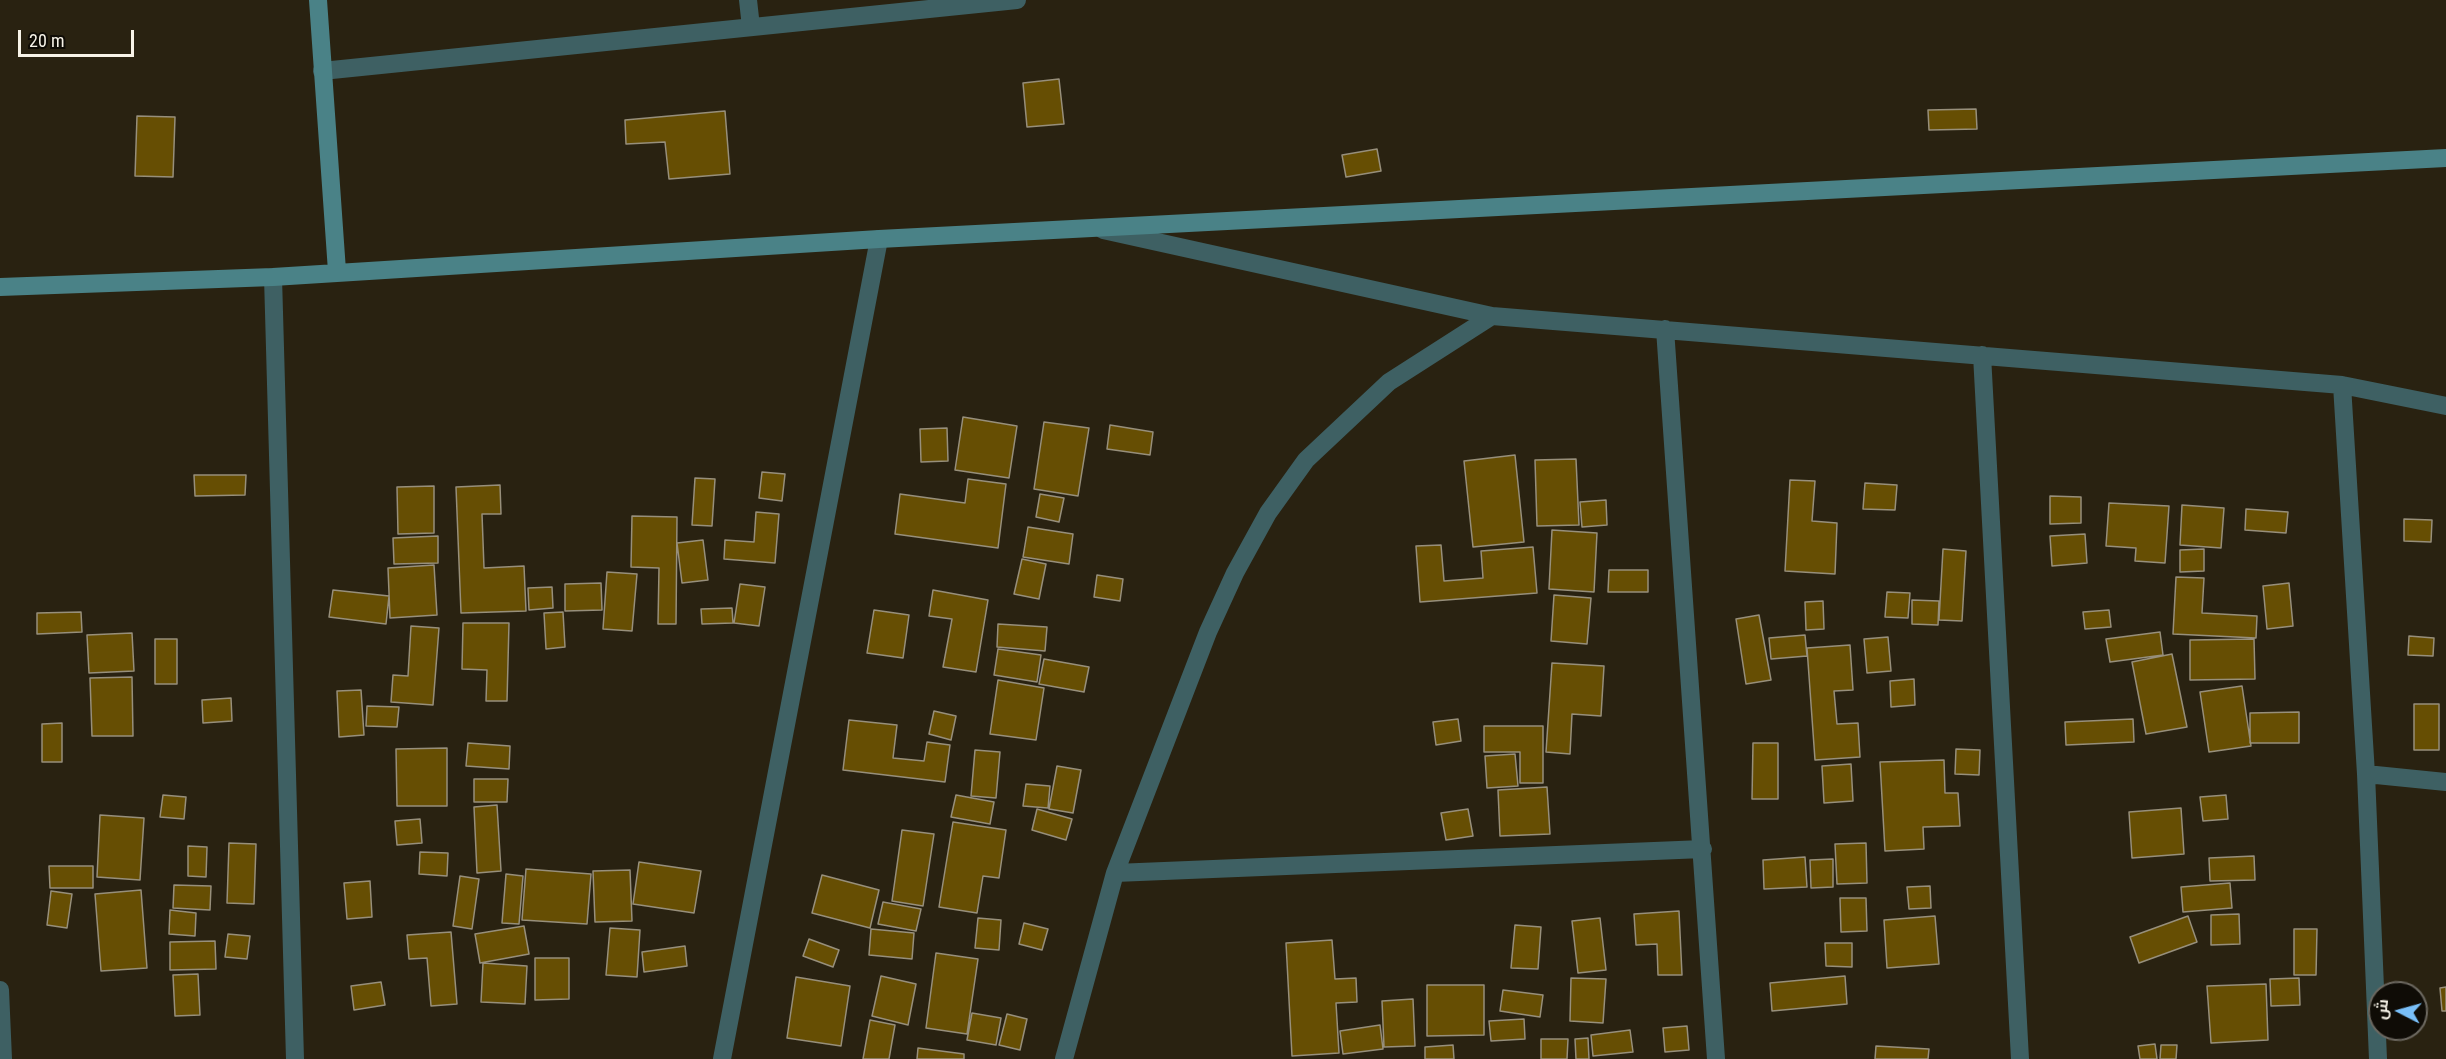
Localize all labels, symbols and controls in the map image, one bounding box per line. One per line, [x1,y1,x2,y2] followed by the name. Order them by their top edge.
[21,18,136,56] scale bar
[29,30,64,51] text: 20 m
[2368,981,2428,1041] north arrow
[2371,998,2392,1020] text: ش

